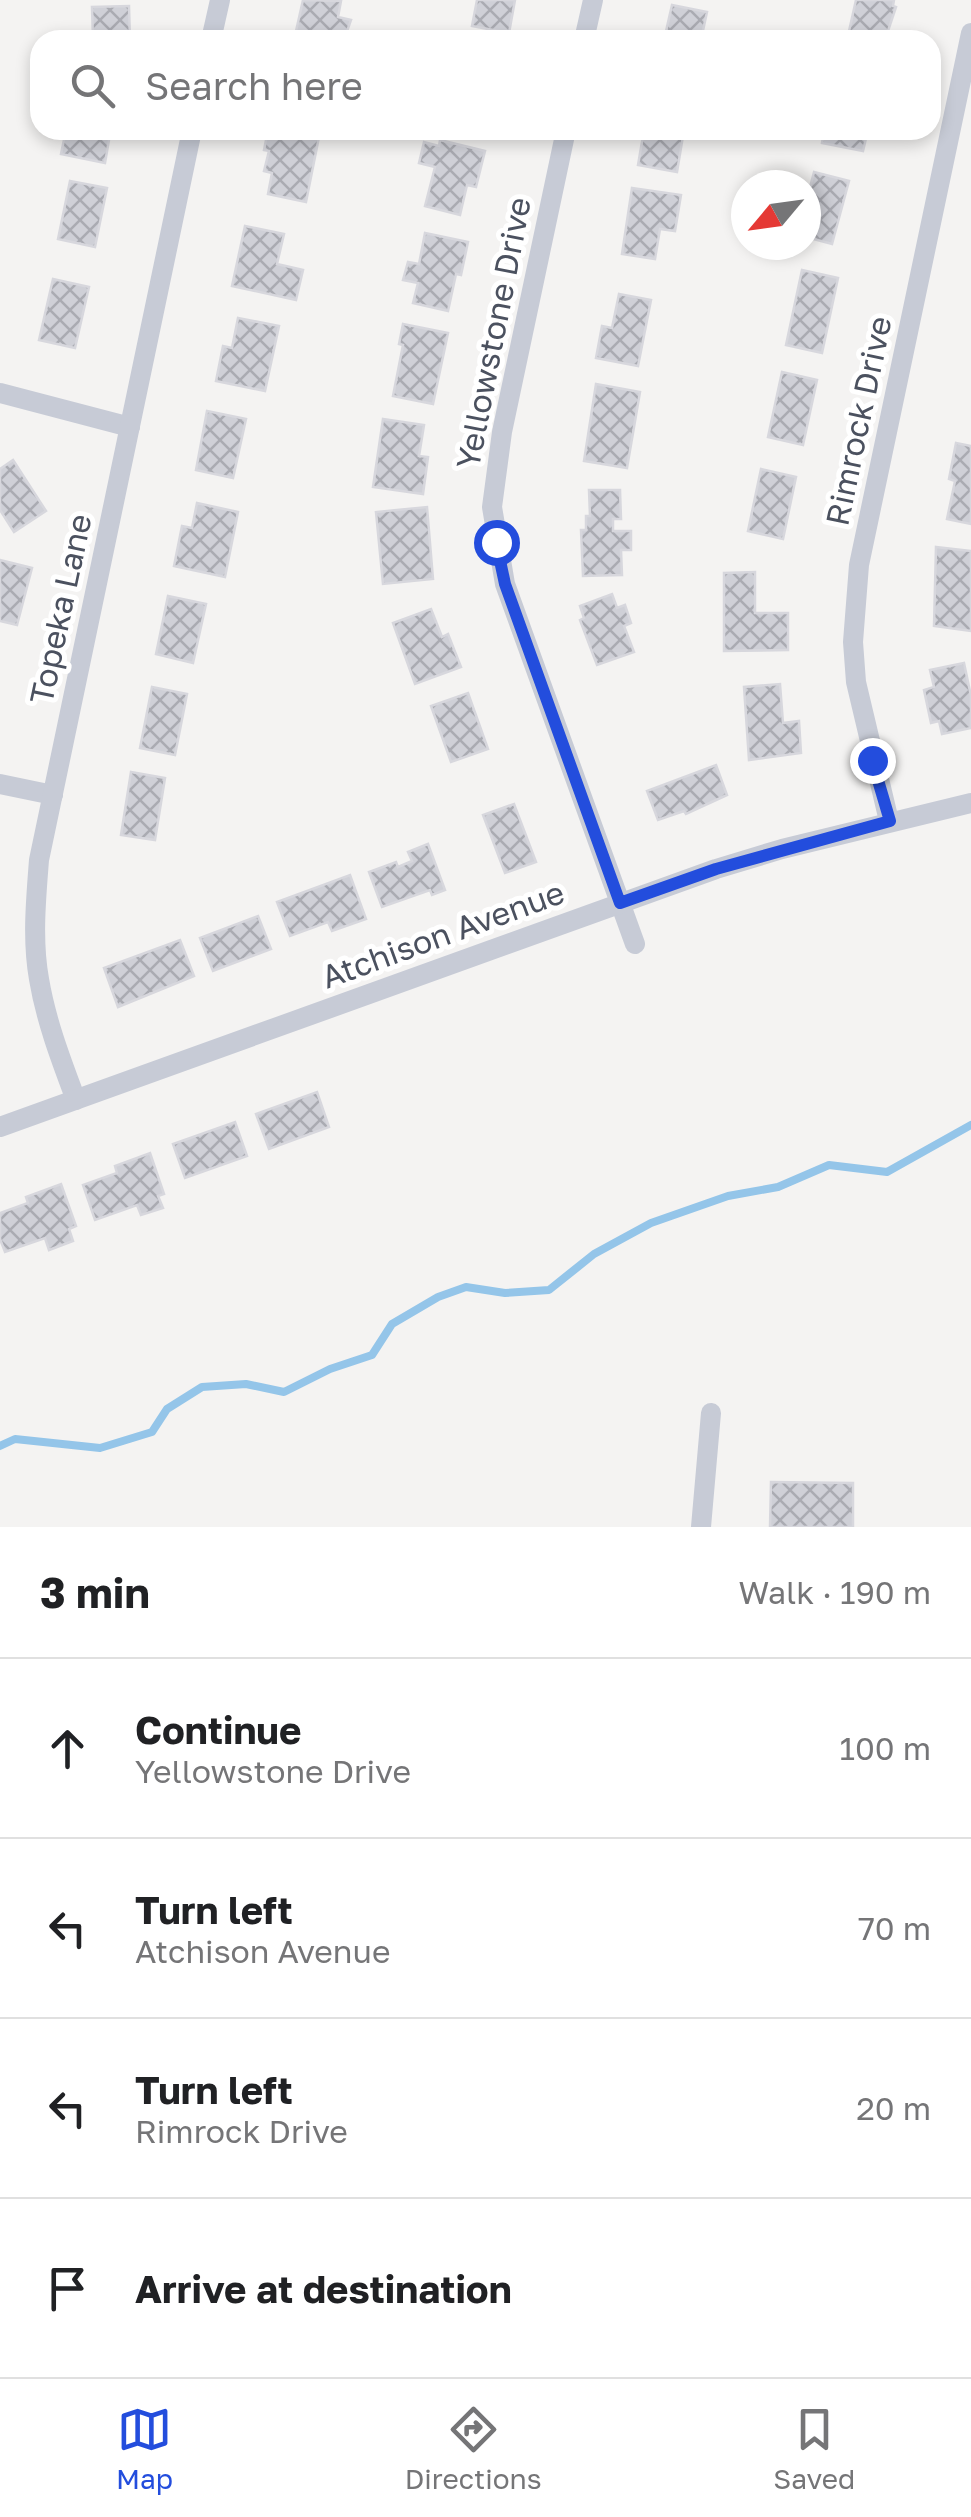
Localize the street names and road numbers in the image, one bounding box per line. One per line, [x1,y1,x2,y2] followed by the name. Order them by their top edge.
[448,194,538,472] street label: Yellowstone Drive
[817,313,899,529] street label: Rimrock Drive
[21,510,99,707] street label: Topeka Lane
[316,873,569,996] street label: Atchison Avenue

